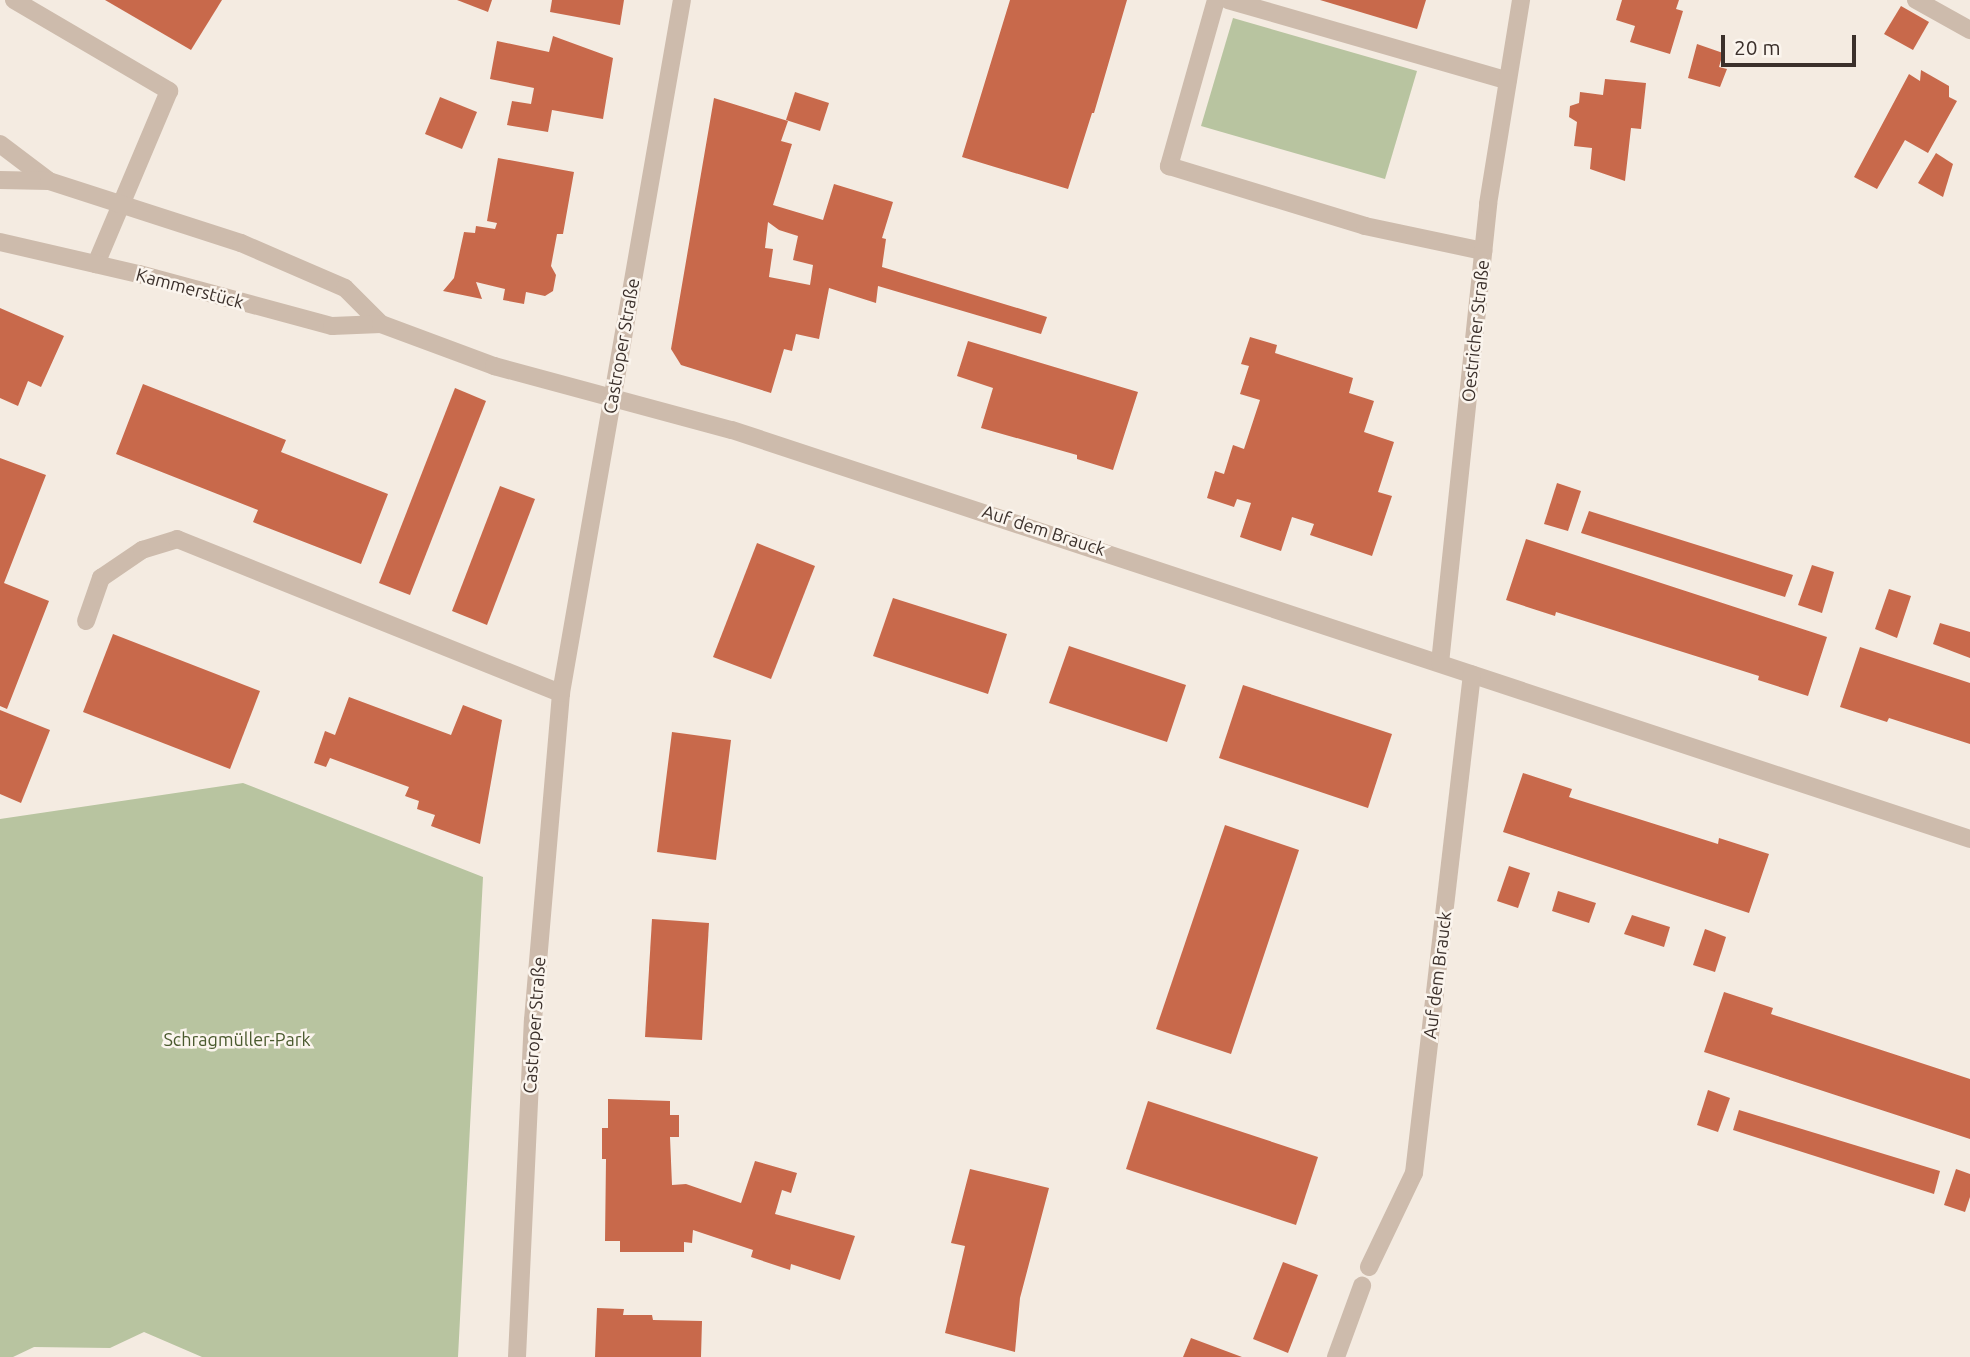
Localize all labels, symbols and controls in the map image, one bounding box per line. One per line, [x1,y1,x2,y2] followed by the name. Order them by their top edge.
[1725,21,1860,65] scale bar
[1734,35,1781,59] text: 20 m
[1457,259,1493,403] street label: Oestricher Straße
[134,263,246,313] street label: Kammerstück
[598,277,644,415] street label: Castroper Straße
[980,500,1108,560] street label: Auf dem Brauck
[1418,910,1456,1040] street label: Auf dem Brauck
[518,956,550,1094] street label: Castroper Straße
[163,1028,311,1050] park label: Schragmüller-Park

